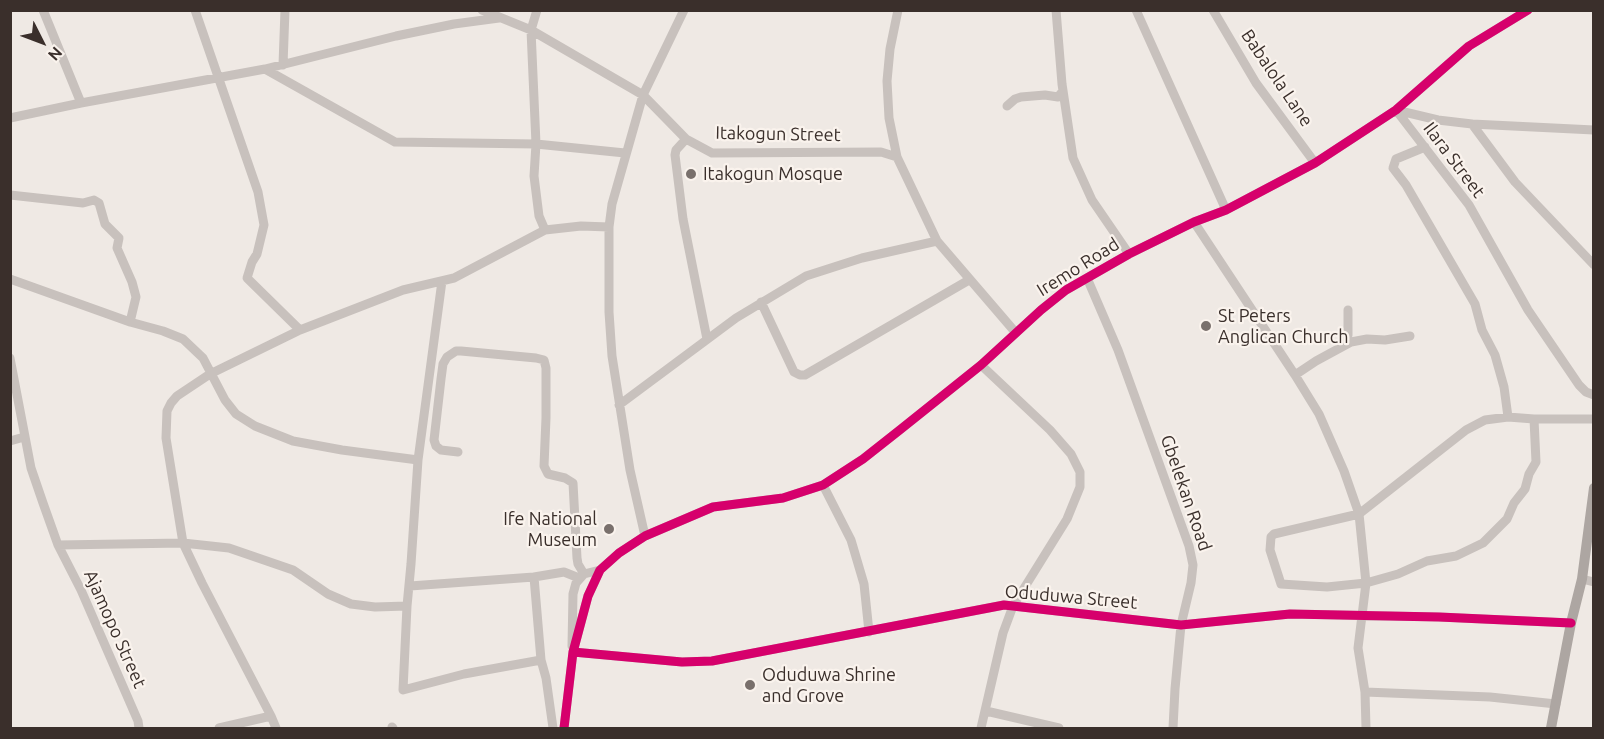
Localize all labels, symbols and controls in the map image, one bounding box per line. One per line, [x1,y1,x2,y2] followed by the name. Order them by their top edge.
[12,12,72,72] north arrow
[1237,25,1317,131] street label: Babalola Lane
[45,44,66,65] text: N
[1419,118,1489,202] street label: Ilara Street
[715,122,841,146] street label: Itakogun Street
[703,163,843,185] place label: Itakogun Mosque
[684,167,698,181] marker: Itakogun Mosque
[1033,233,1123,301] street label: Iremo Road
[1218,305,1348,348] place label: St Peters Anglican Church
[1199,319,1213,333] marker: St Peters Anglican Church
[1156,432,1216,554] street label: Gbelekan Road
[503,508,597,550] place label: Ife National Museum
[602,522,616,536] marker: Ife National Museum
[79,567,151,691] street label: Ajamopo Street
[1004,580,1138,614] street label: Oduduwa Street
[762,664,896,706] place label: Oduduwa Shrine and Grove
[743,678,757,692] marker: Oduduwa Shrine and Grove

